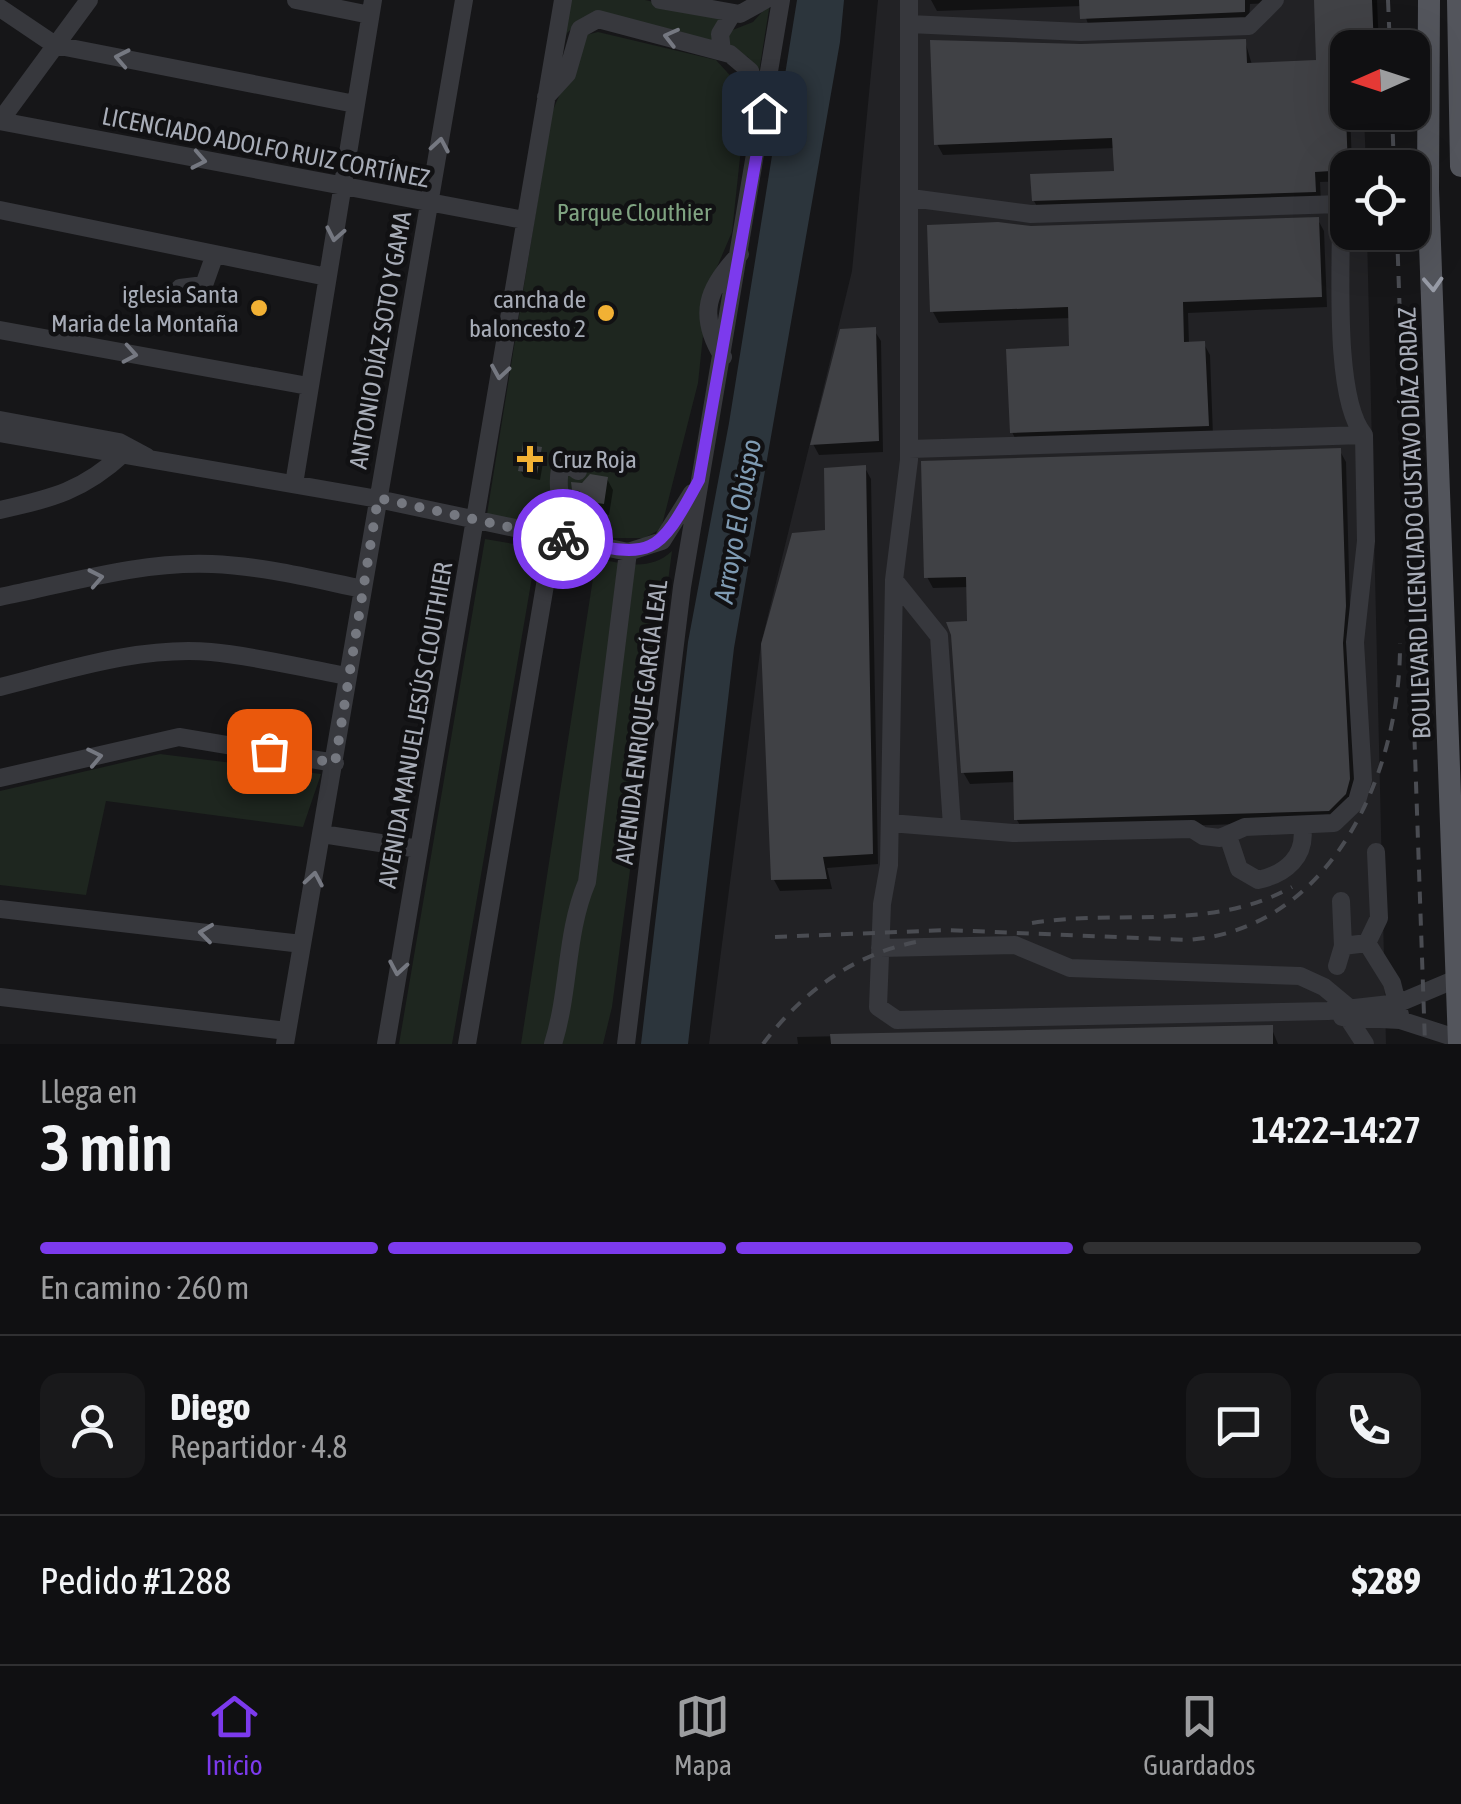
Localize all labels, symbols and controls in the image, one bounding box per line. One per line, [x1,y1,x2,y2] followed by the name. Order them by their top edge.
[663,28,680,49] one-way arrow
[1330,30,1430,130] north arrow
[1330,30,1430,250] map controls
[114,49,131,70] one-way arrow
[722,71,807,156] pin
[737,86,792,141] icon: home
[100,101,432,193] street label: LICENCIADO ADOLFO RUIZ CORTÍNEZ
[429,137,450,153] one-way arrow
[190,149,207,170] one-way arrow
[1330,150,1430,250] button: locate
[557,198,712,226] park label: Parque Clouthier
[344,208,417,471] street label: ANTONIO DÍAZ SOTO Y GAMA
[326,226,347,243] one-way arrow
[1422,276,1443,292] one-way arrow
[51,280,239,337] place label: iglesia Santa Maria de la Montaña
[469,285,586,342] place label: cancha de baloncesto 2
[248,297,270,319] marker: iglesia Santa Maria de la Montaña
[595,302,617,324] marker: cancha de baloncesto 2
[1392,307,1436,739] street label: BOULEVARD LICENCIADO GUSTAVO DÍAZ ORDAZ
[122,343,139,364] one-way arrow
[490,364,511,380] one-way arrow
[707,436,767,607] water label: Arroyo El Obispo
[552,445,637,473] place label: Cruz Roja
[517,446,543,472] marker: Cruz Roja
[513,489,613,589] courier
[536,512,591,567] icon: bike
[373,559,458,890] street label: AVENIDA MANUEL JESÚS CLOUTHIER
[87,568,104,589] one-way arrow
[610,578,672,866] street label: AVENIDA ENRIQUE GARCÍA LEAL
[227,709,312,794] pin
[242,724,297,779] icon: bag
[86,747,103,768] one-way arrow
[303,871,324,887] one-way arrow
[197,923,213,944] one-way arrow
[388,960,409,977] one-way arrow
[40,1073,138,1110] text: Llega en
[1251,1108,1421,1151] text: 14:22–14:27
[40,1110,173,1185] text: 3 min
[40,1269,249,1306] text: En camino · 260 m
[40,1373,145,1478] button: person
[1186,1373,1291,1478] button: chat
[1316,1373,1421,1478] button: phone
[170,1385,251,1428] text: Diego
[170,1428,347,1465] text: Repartidor · 4.8
[40,1559,231,1602] text: Pedido #1288
[1351,1559,1421,1602] text: $289
[206,1689,263,1781] tab: Inicio
[674,1689,732,1781] tab: Mapa
[1143,1689,1255,1781] tab: Guardados

